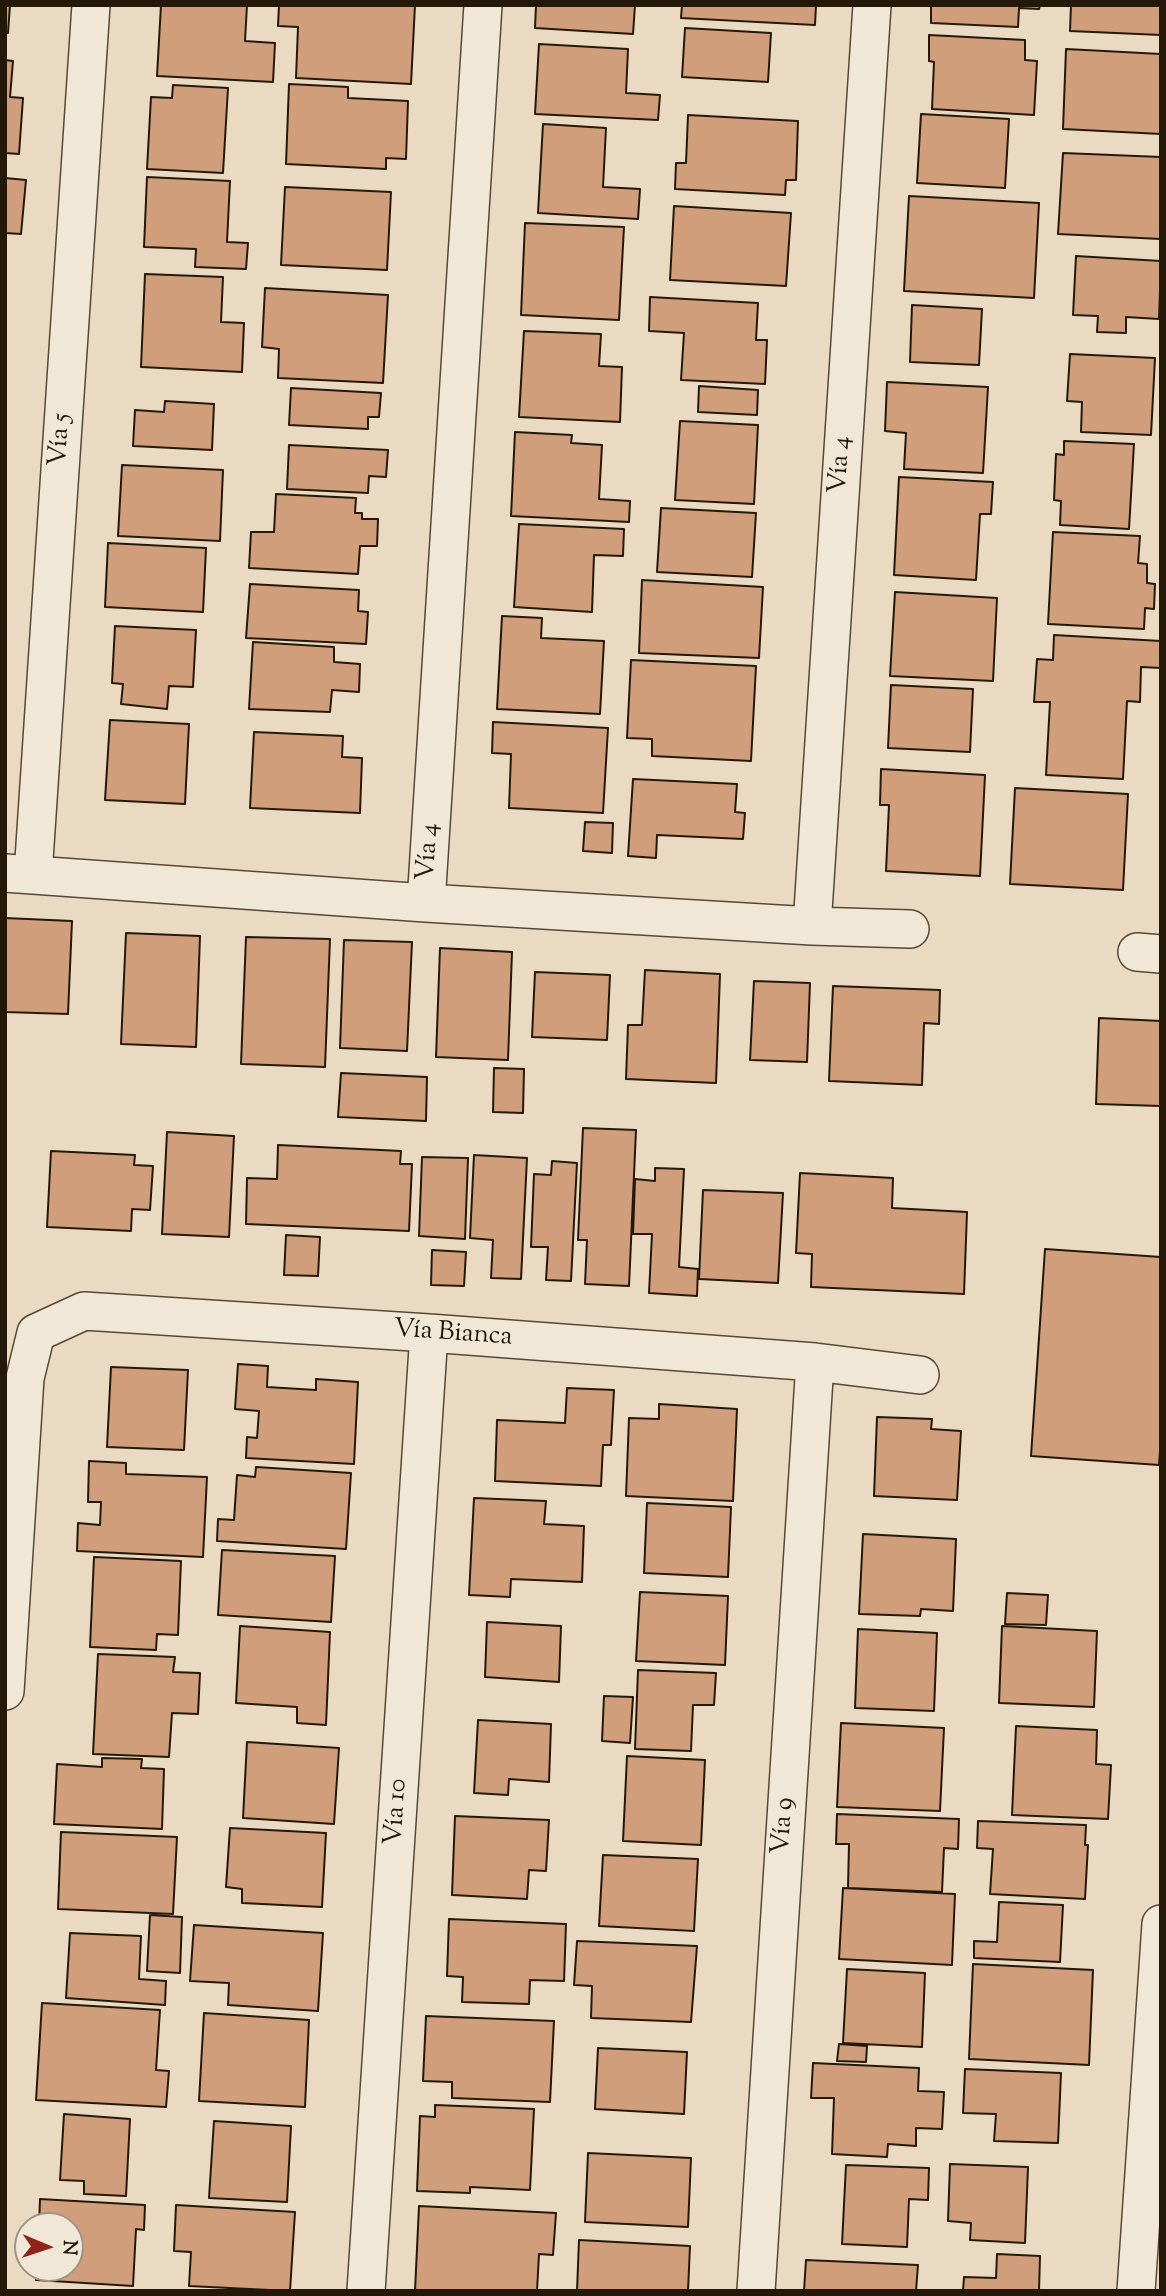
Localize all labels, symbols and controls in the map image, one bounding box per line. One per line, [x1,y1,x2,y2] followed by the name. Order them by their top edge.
[45,412,79,468] street label: Vía 5
[824,435,860,495] street label: Vía 4
[412,822,448,882] street label: Vía 4
[393,1315,513,1355] street label: Vía Bianca
[380,1778,416,1846] street label: Vía 10
[767,1796,803,1856] street label: Vía 9
[14,2212,84,2282] north arrow
[55,2240,82,2256] text: N

